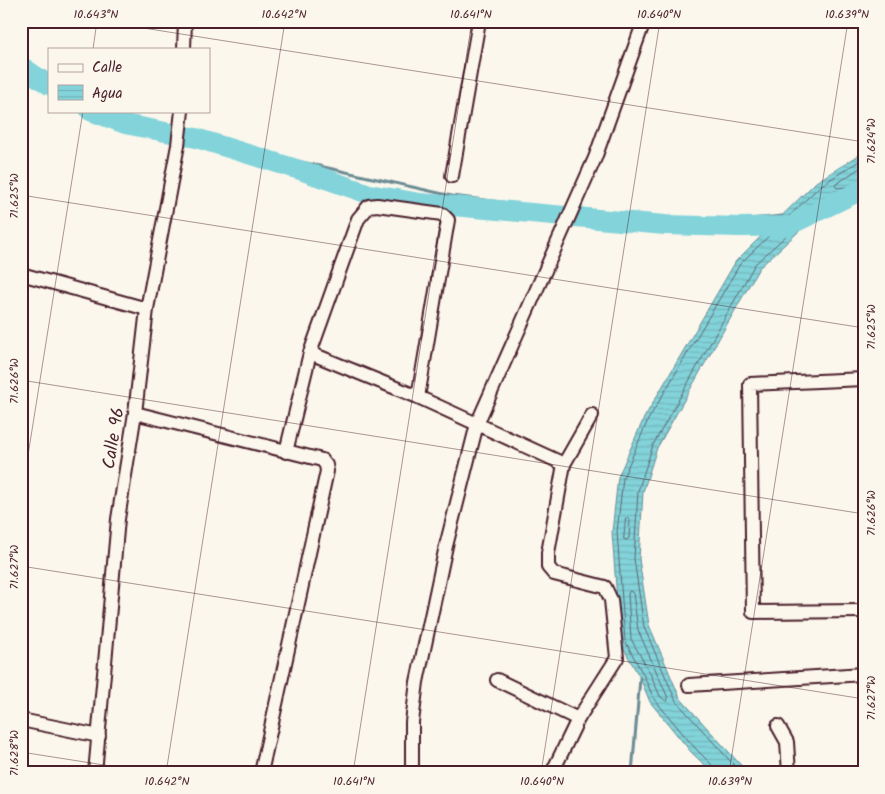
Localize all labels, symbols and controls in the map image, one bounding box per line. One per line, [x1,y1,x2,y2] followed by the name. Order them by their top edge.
[74,5,118,24] text: 10.643°N
[261,5,307,24] text: 10.642°N
[450,5,492,24] text: 10.641°N
[637,5,681,24] text: 10.640°N
[825,5,869,24] text: 10.639°N
[48,48,210,112] legend
[92,56,122,80] text: Calle
[92,82,123,106] text: Agua
[862,118,881,164] text: 71.624°W
[5,173,24,219] text: 71.625°W
[862,304,881,350] text: 71.625°W
[5,358,24,404] text: 71.626°W
[95,405,134,471] street label: Calle 96
[862,490,881,536] text: 71.626°W
[5,545,24,589] text: 71.627°W
[862,676,881,720] text: 71.627°W
[5,730,24,776] text: 71.628°W
[144,772,190,791] text: 10.642°N
[333,772,375,791] text: 10.641°N
[520,772,564,791] text: 10.640°N
[708,772,752,791] text: 10.639°N

